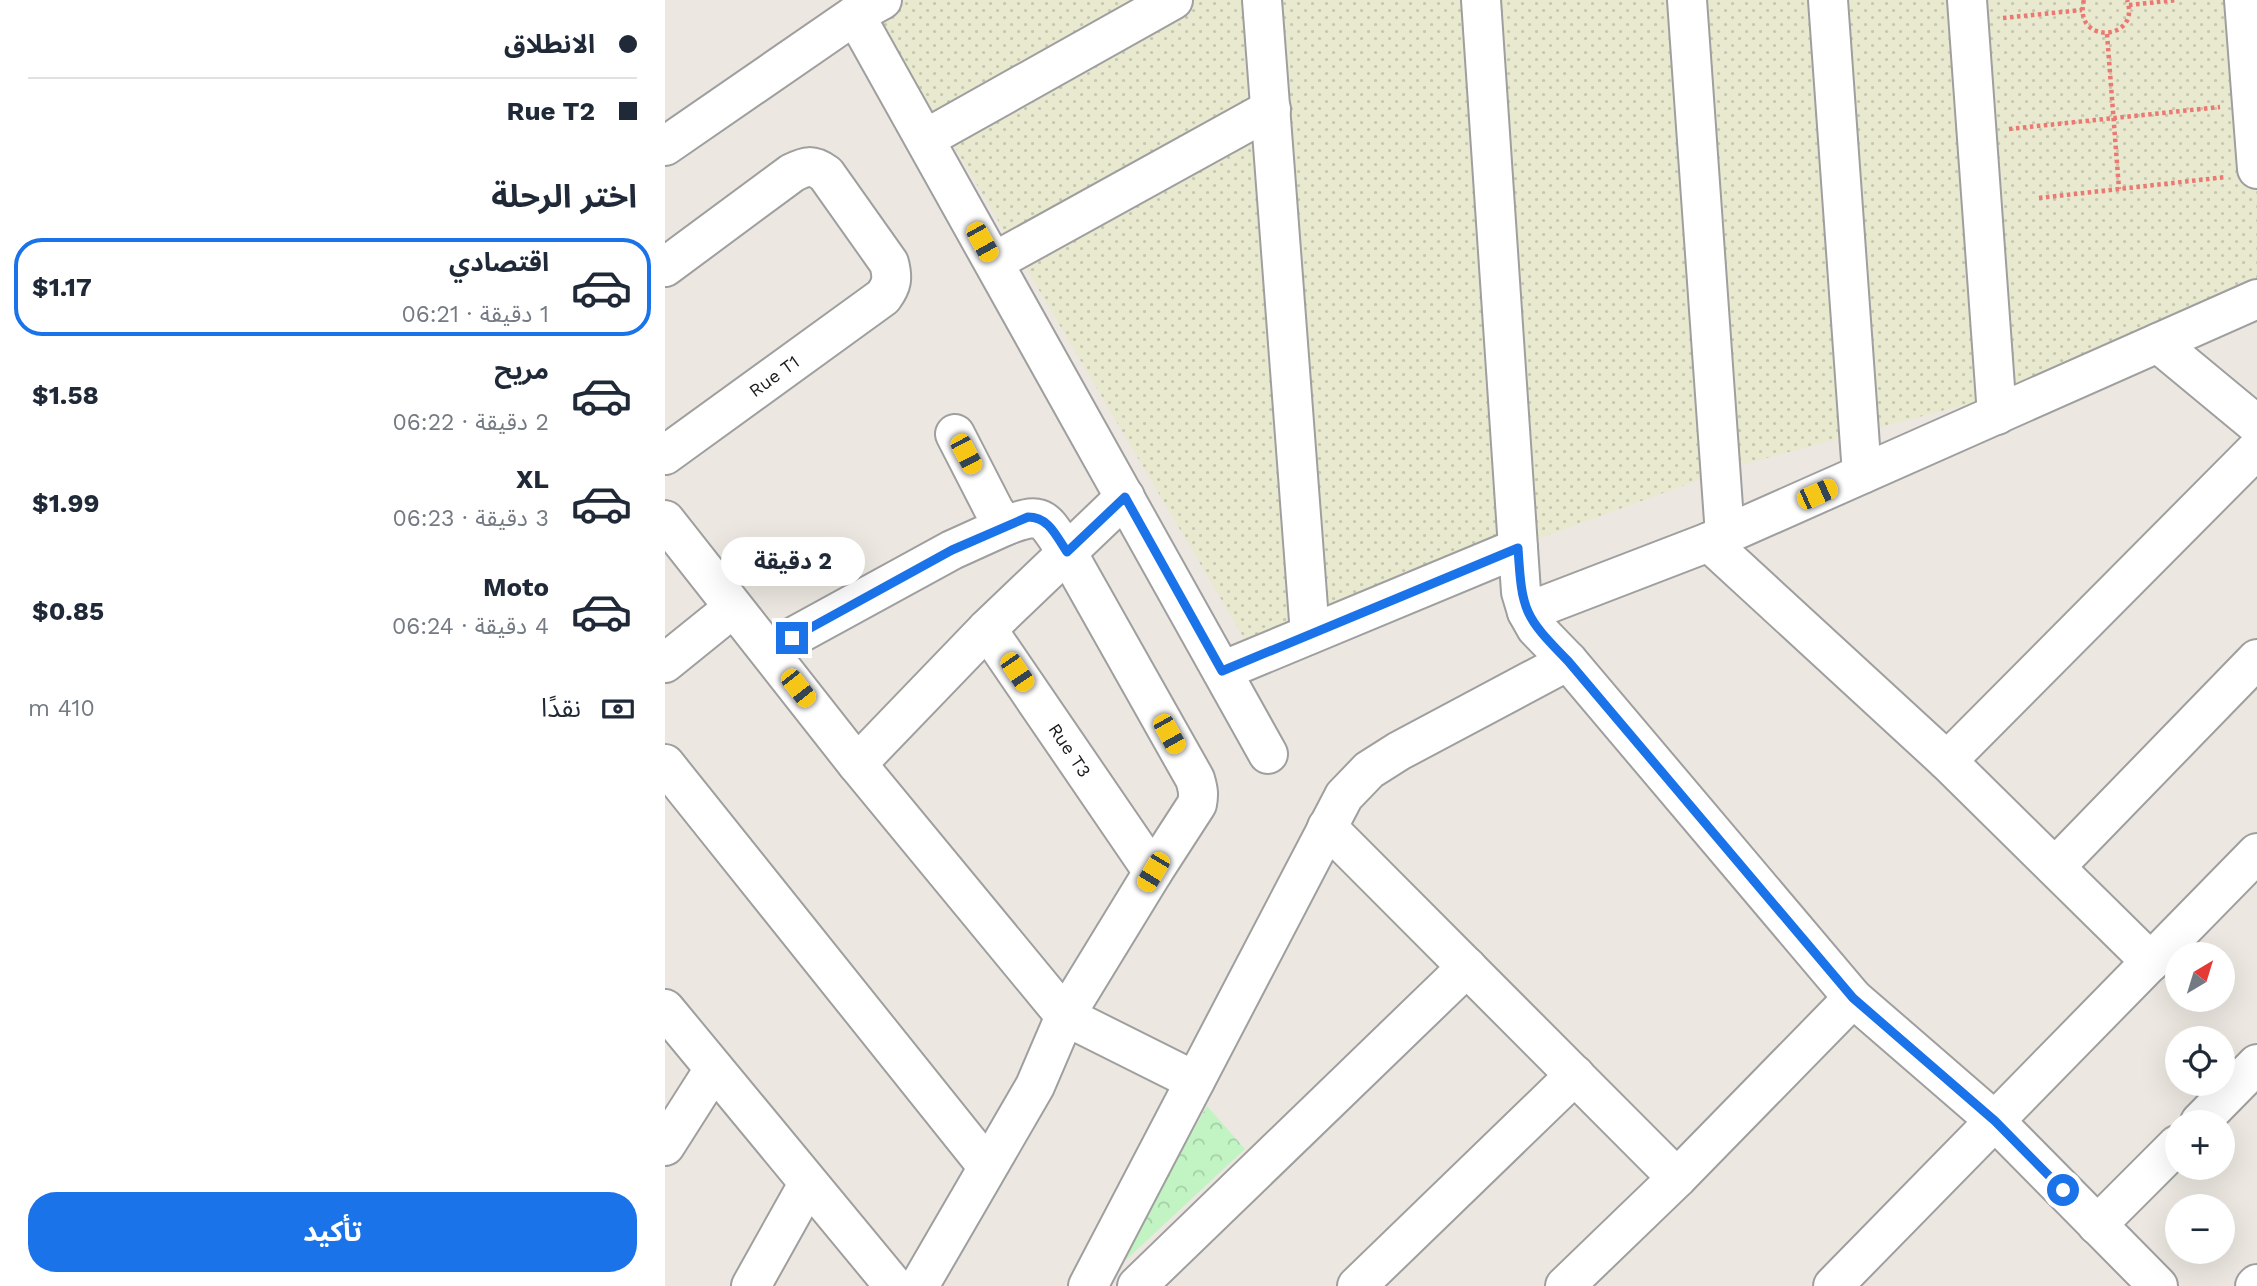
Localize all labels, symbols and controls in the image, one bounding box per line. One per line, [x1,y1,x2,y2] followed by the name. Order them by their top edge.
[504,29,595,59] text: الانطلاق
[507,96,595,126] text: Rue T2
[491,177,637,215] text: اختر الرحلة
[963,219,1002,265] car
[449,247,549,277] text: اقتصادي
[570,256,633,319] icon: car
[32,272,92,302] text: $1.17
[401,301,549,328] text: 1 دقيقة · 06:21
[745,351,803,401] street label: Rue T1
[494,355,549,385] text: مريح
[570,364,633,427] icon: car
[32,380,99,410] text: $1.58
[393,409,549,436] text: 2 دقيقة · 06:22
[947,431,986,477] car
[516,464,549,494] text: XL
[570,472,633,535] icon: car
[1794,476,1841,512] car
[32,488,99,518] text: $1.99
[393,505,549,532] text: 3 دقيقة · 06:23
[720,536,864,586] callout: 2 دقيقة
[754,548,832,575] text: 2 دقيقة
[483,572,549,602] text: Moto
[570,580,633,643] icon: car
[32,596,104,626] text: $0.85
[392,613,549,640] text: 4 دقيقة · 06:24
[776,622,808,654] route end
[997,649,1038,695] car
[777,665,820,711] car
[599,690,637,728] icon: cash
[541,693,581,723] text: نقدًا
[28,695,95,722] text: 410 m
[1150,711,1189,757] car
[1044,719,1096,781] street label: Rue T3
[1134,849,1173,895] car
[2165,942,2235,1012] north arrow
[2165,942,2235,1264] map controls
[2165,1026,2235,1096] button: locate
[2165,1110,2235,1180] button: +
[2047,1174,2079,1206] route start
[28,1192,637,1272] button: تأكيد
[2165,1194,2235,1264] button: −

